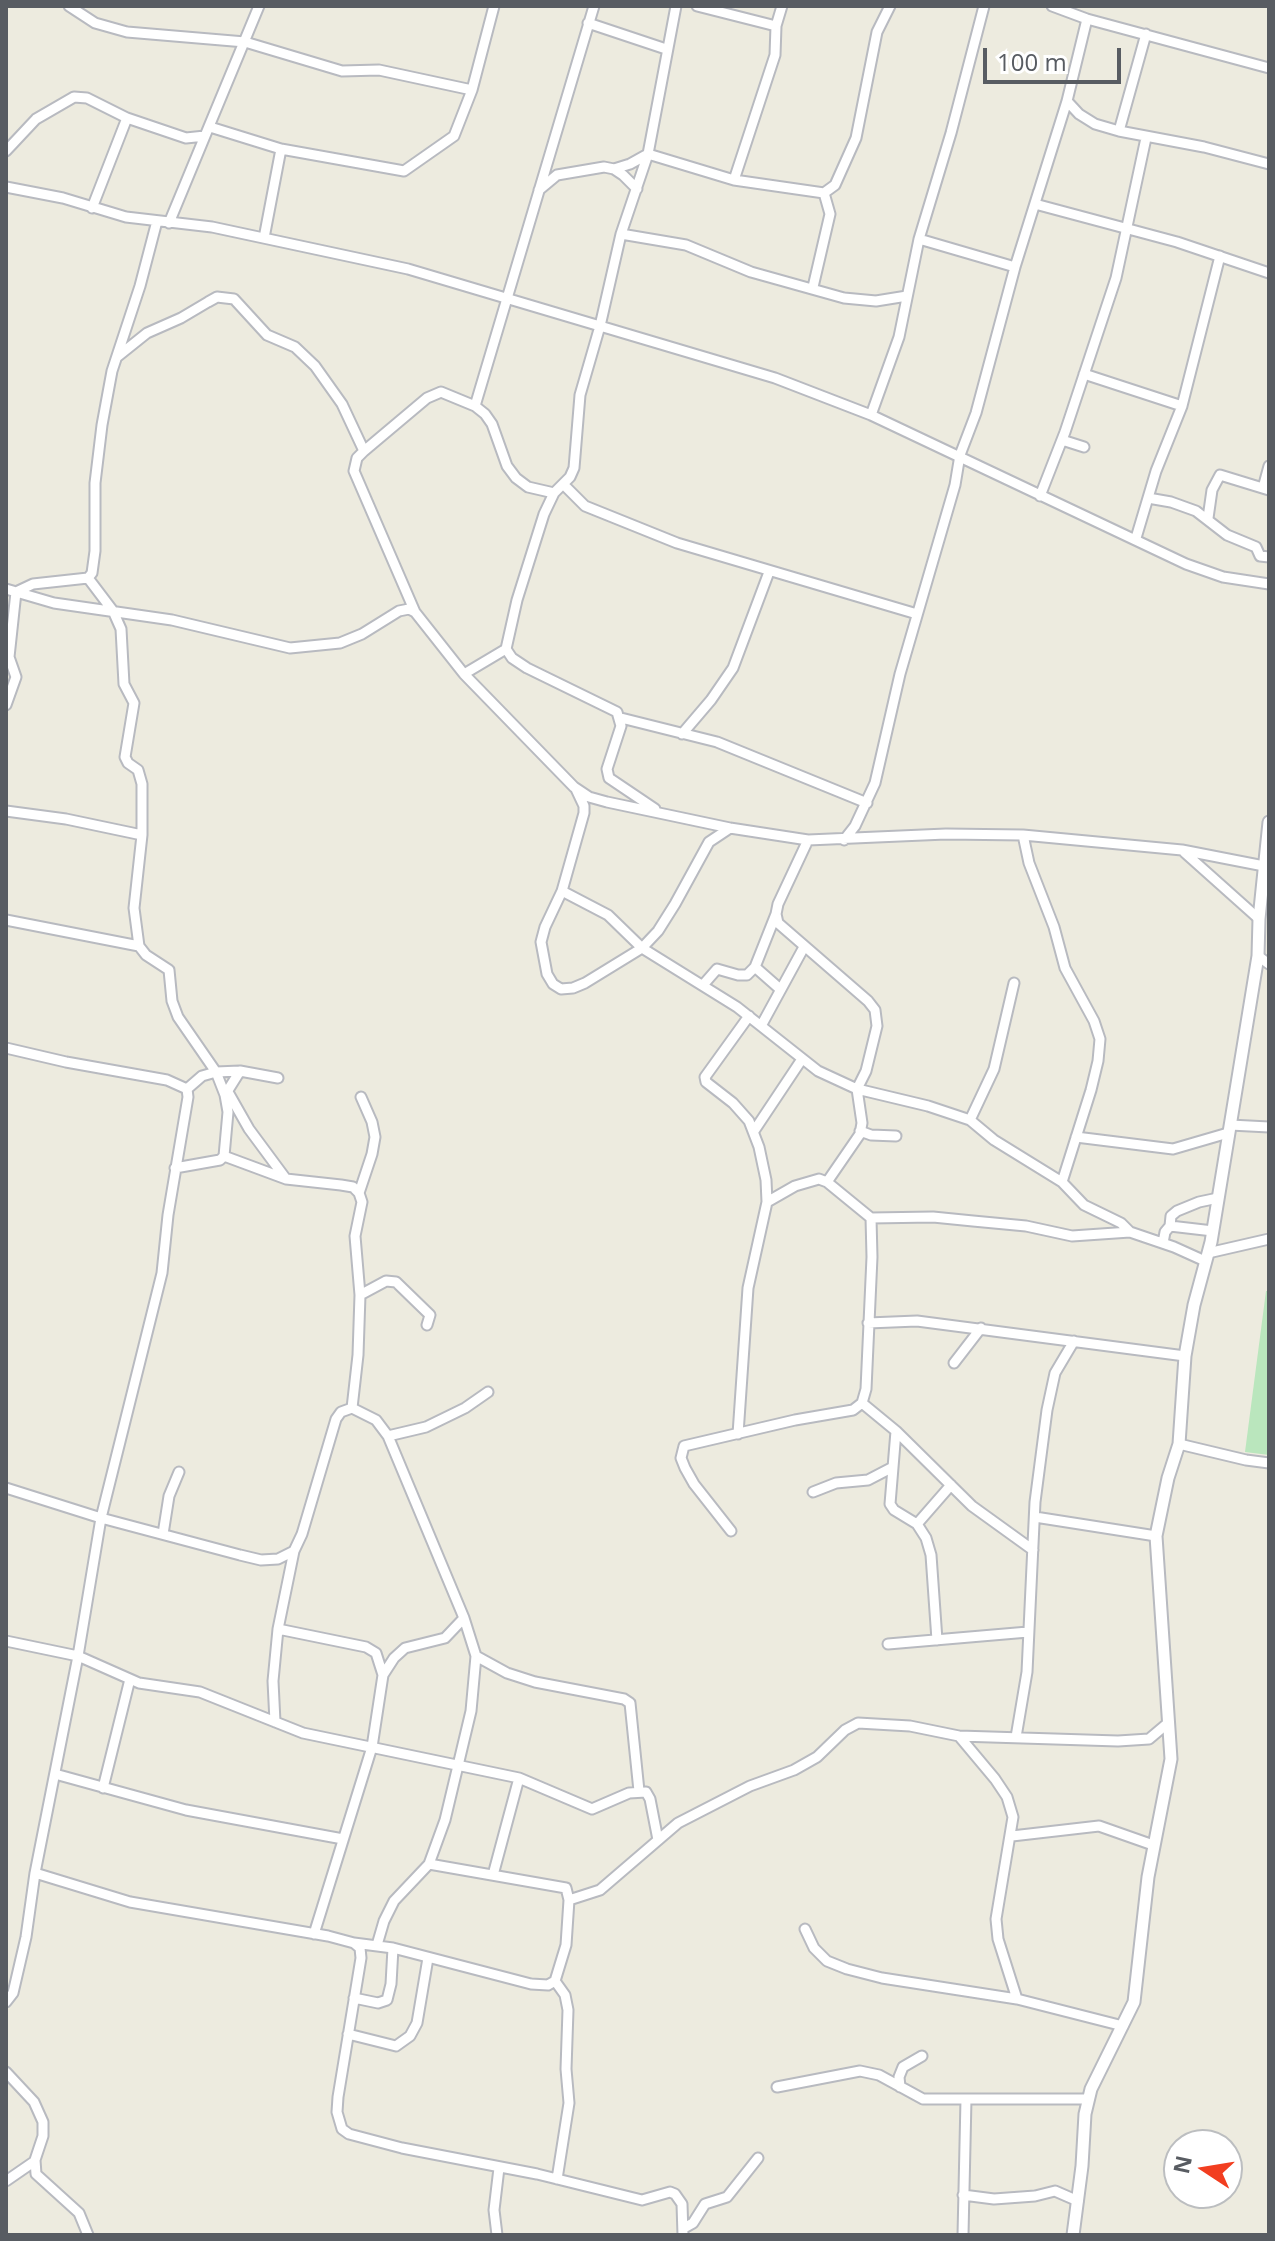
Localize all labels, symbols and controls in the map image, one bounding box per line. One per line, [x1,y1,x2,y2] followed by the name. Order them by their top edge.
[987,32,1125,82] scale bar
[997,45,1067,78] text: 100 m
[1163,2129,1243,2209] north arrow
[1165,2153,1198,2176] text: N

